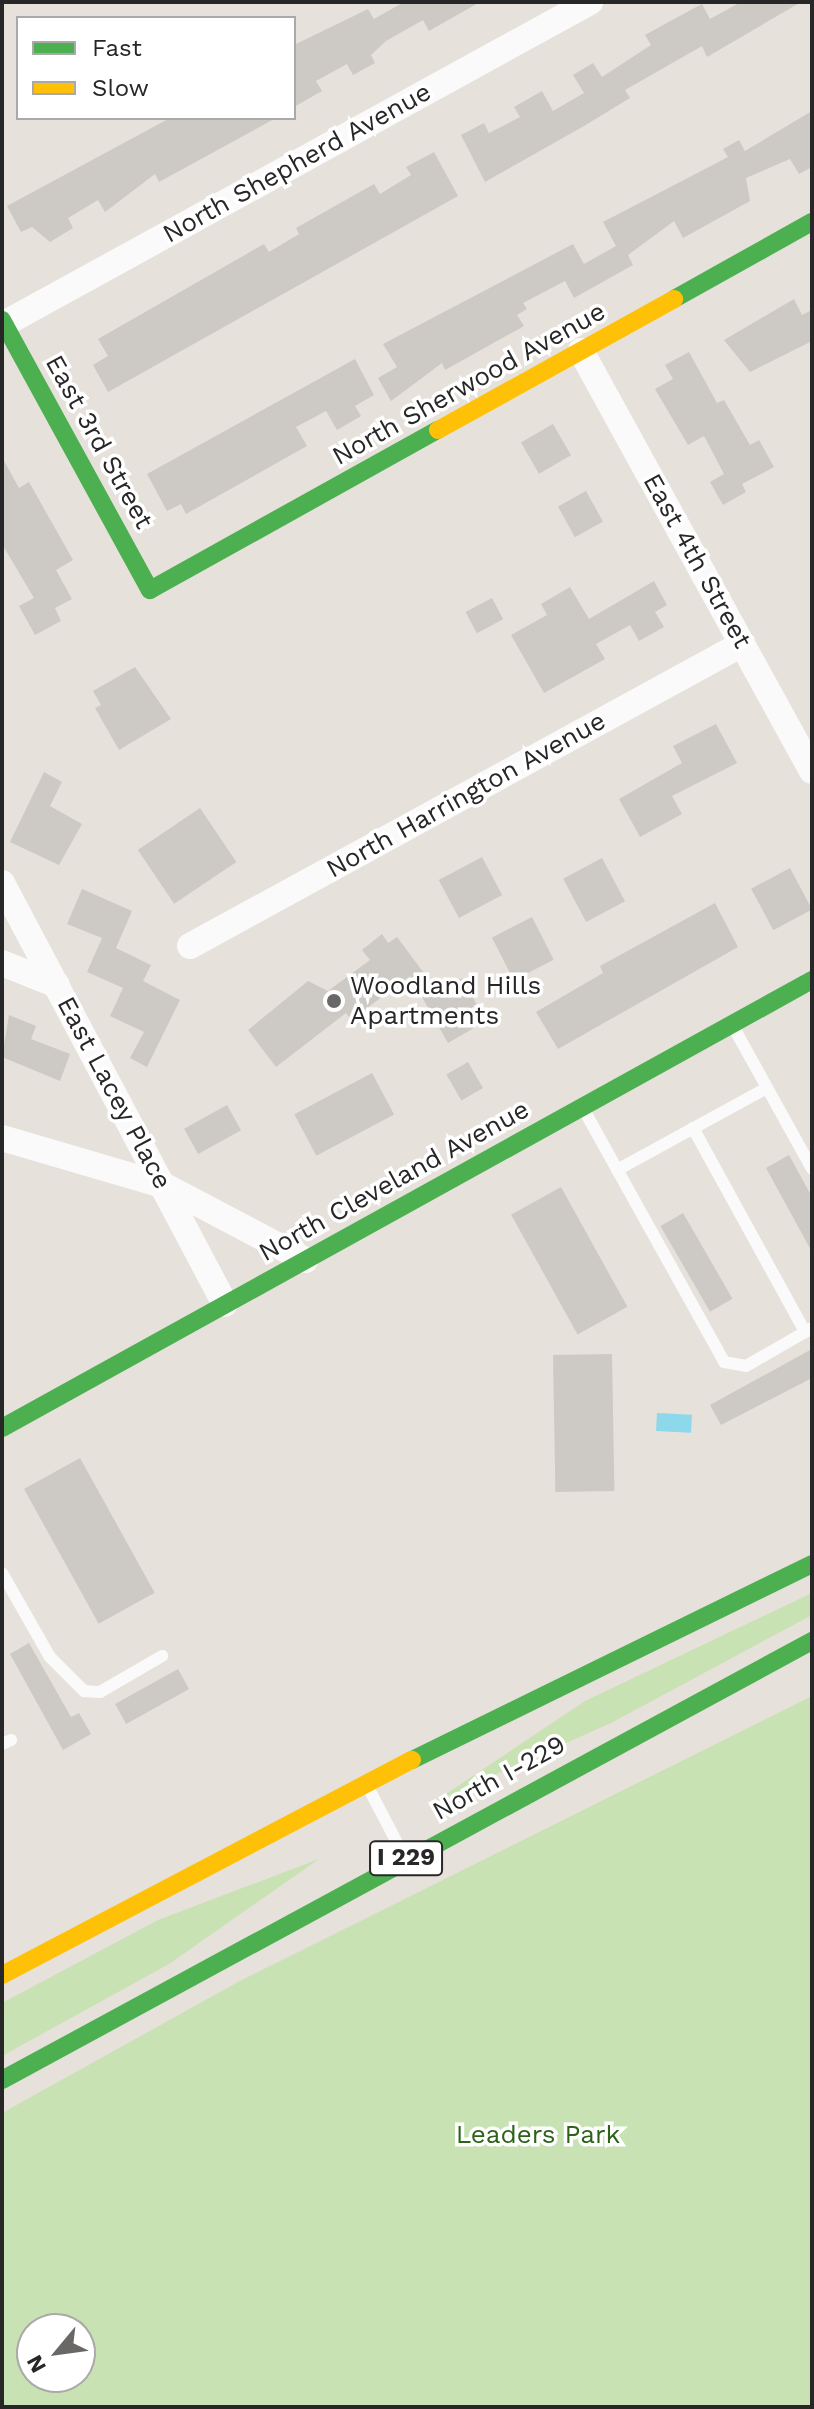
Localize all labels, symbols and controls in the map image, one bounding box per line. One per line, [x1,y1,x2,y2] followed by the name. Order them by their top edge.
[16,16,296,120] legend
[92,34,142,62] text: Fast
[92,74,149,102] text: Slow
[157,76,437,250] street label: North Shepherd Avenue
[327,296,611,472] street label: North Sherwood Avenue
[38,350,160,534] street label: East 3rd Street
[636,468,758,654] street label: East 4th Street
[321,705,611,885] street label: North Harrington Avenue
[350,970,541,1032] place label: Woodland Hills Apartments
[50,991,178,1195] street label: East Lacey Place
[325,992,343,1010] marker: Woodland Hills Apartments
[253,1093,535,1269] street label: North Cleveland Avenue
[427,1729,571,1827] street label: North I-229
[368,1838,444,1878] road number: I 229
[456,2119,620,2151] park label: Leaders Park
[16,2313,96,2393] north arrow
[21,2351,51,2377] text: N

